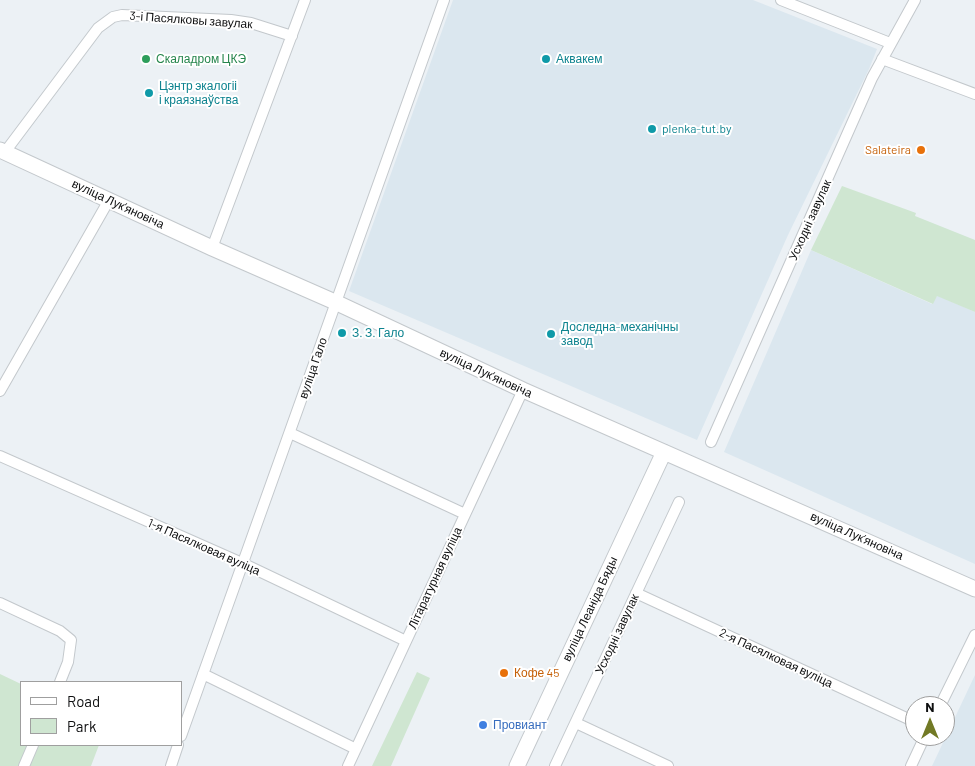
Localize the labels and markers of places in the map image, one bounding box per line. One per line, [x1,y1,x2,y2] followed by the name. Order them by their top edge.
[156,52,246,66] place label: Скаладром ЦКЭ
[556,52,602,66] place label: Аквакем
[140,53,152,65] marker: Скаладром ЦКЭ
[540,53,552,65] marker: Аквакем
[159,79,238,107] place label: Цэнтр экалогіі і краязнаўства
[143,87,155,99] marker: Цэнтр экалогіі і краязнаўства
[662,122,731,136] place label: plenka-tut.by
[646,123,658,135] marker: plenka-tut.by
[865,143,911,157] place label: Salateira
[915,144,927,156] marker: Salateira
[561,320,678,348] place label: Доследна-механічны завод
[352,326,404,340] place label: З. З. Гало
[336,327,348,339] marker: З. З. Гало
[545,328,557,340] marker: Доследна-механічны завод
[514,666,559,680] place label: Кофе 45
[498,667,510,679] marker: Кофе 45
[493,718,547,732] place label: Провиант
[477,719,489,731] marker: Провиант

